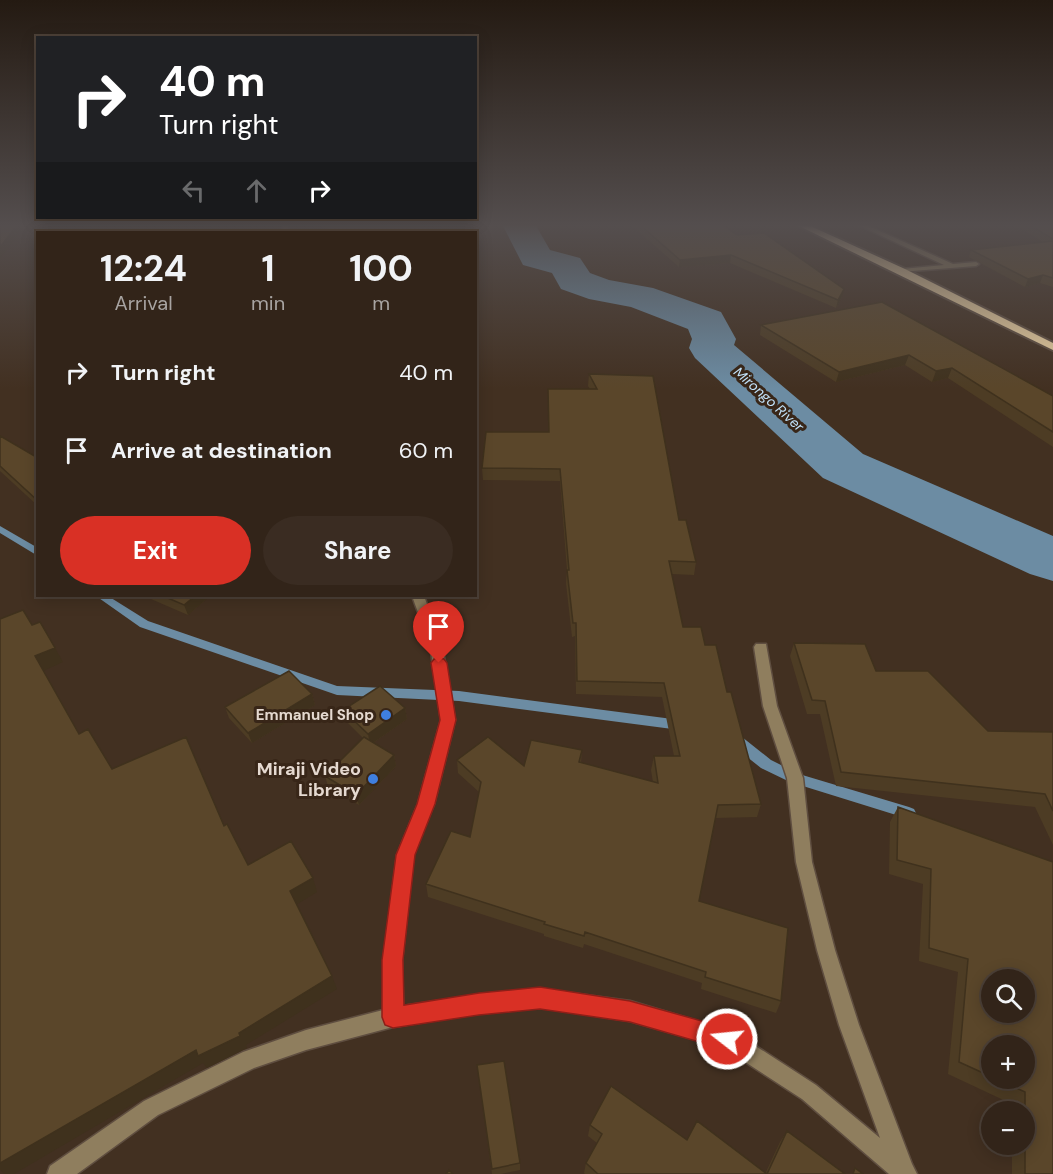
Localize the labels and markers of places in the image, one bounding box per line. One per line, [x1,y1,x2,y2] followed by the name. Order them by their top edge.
[413,601,464,663] pin
[256,705,374,725] place label: Emmanuel Shop
[379,708,393,722] marker: Emmanuel Shop
[257,757,361,802] place label: Miraji Video Library
[366,772,380,786] marker: Miraji Video Library

